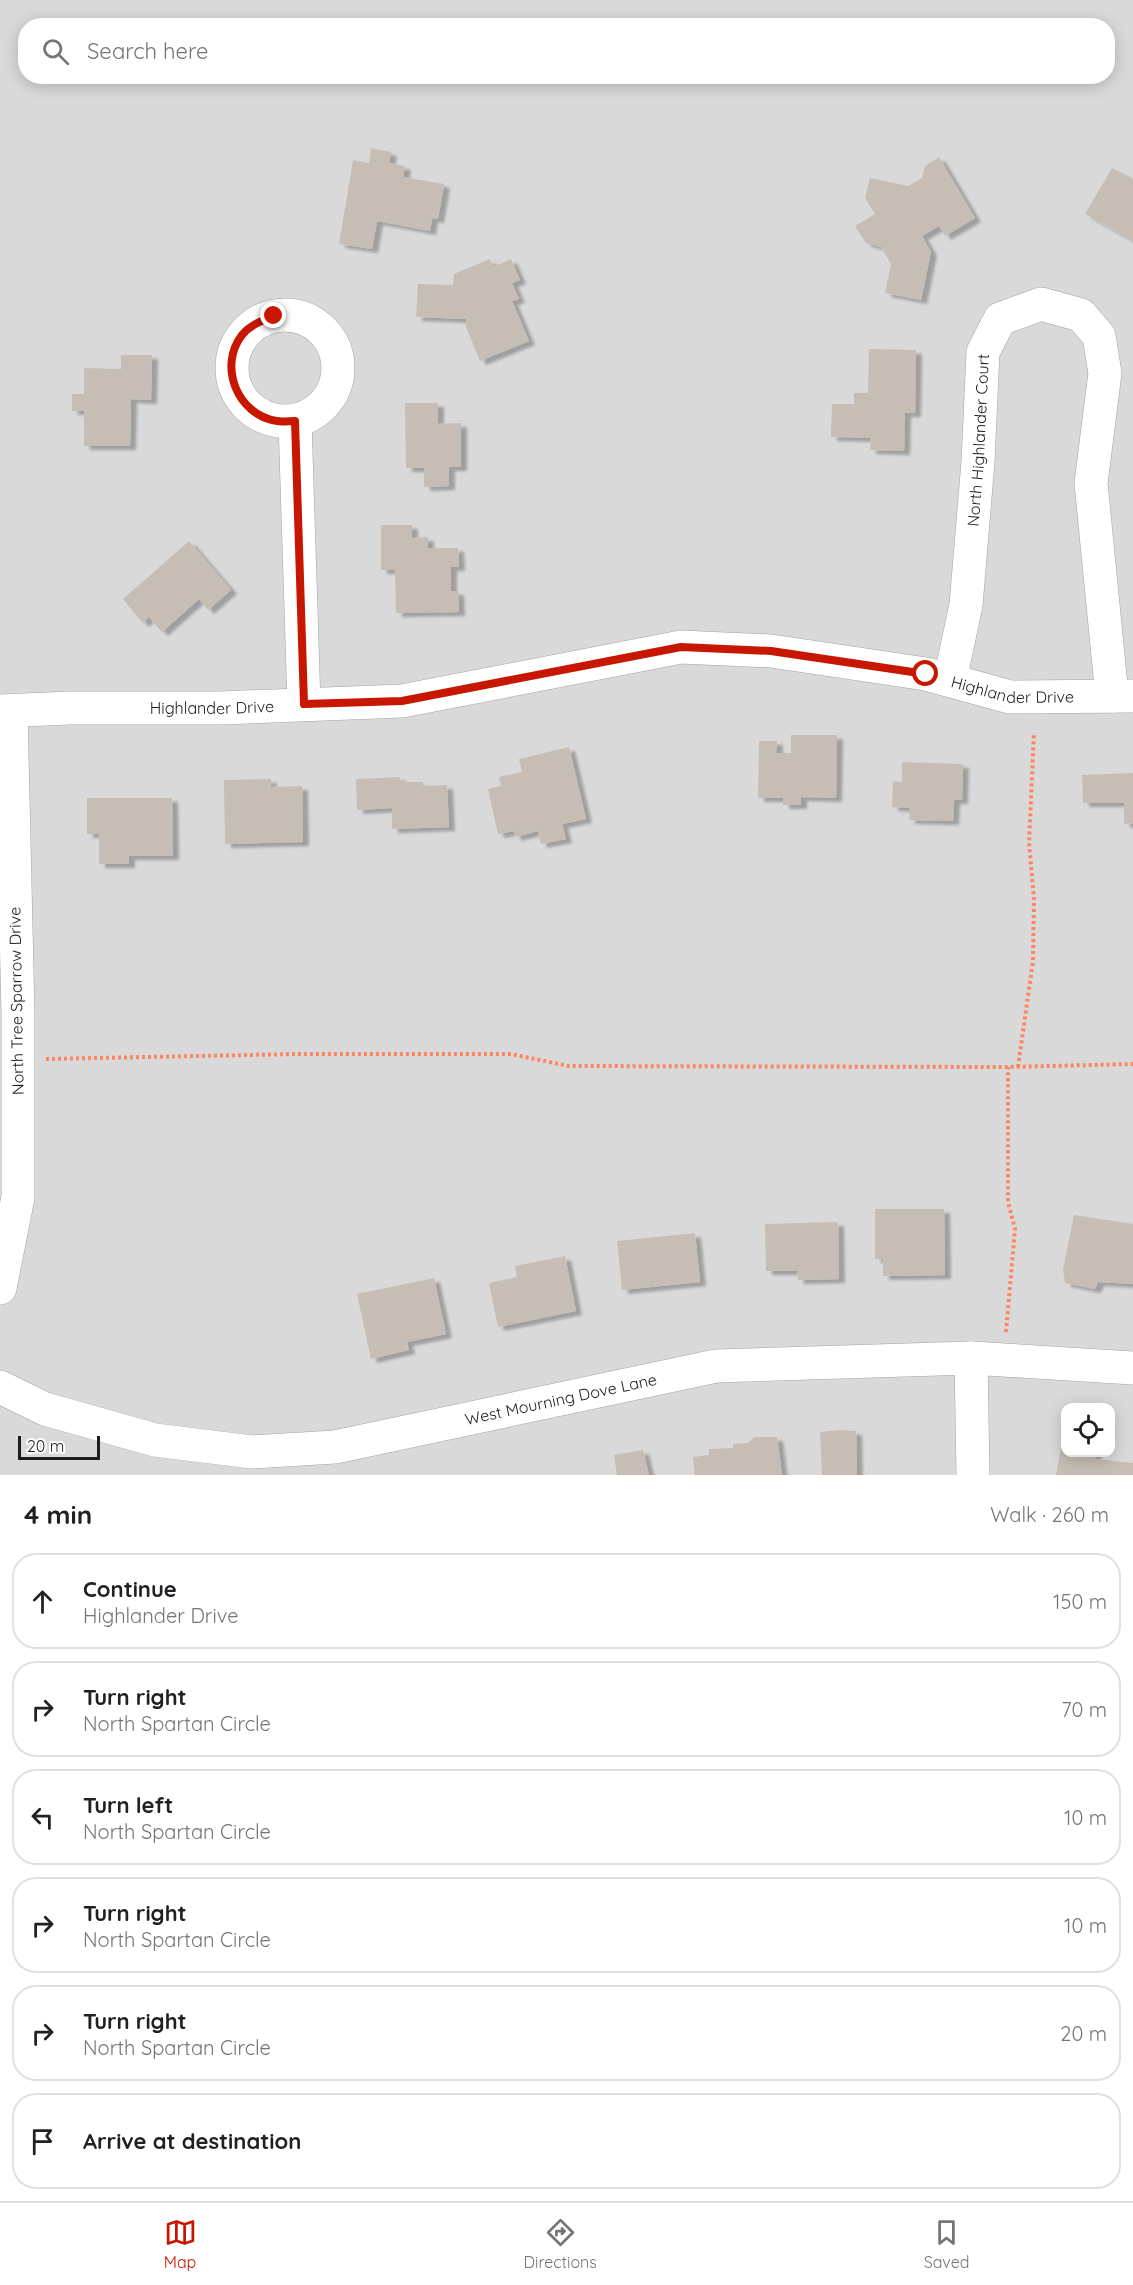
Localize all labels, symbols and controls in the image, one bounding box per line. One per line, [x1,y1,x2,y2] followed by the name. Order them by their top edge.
[18,18,1115,84] search box
[39,35,72,68] icon: search
[87,37,208,65] text: Search here
[260,302,286,328] route end
[963,353,993,527] street label: North Highlander Court
[912,660,938,686] route start
[949,671,1074,707] street label: Highlander Drive
[150,696,275,718] street label: Highlander Drive
[4,907,28,1095] street label: North Tree Sparrow Drive
[463,1369,658,1429] street label: West Mourning Dove Lane
[1061,1403,1115,1457] map controls
[1061,1403,1115,1457] button: locate
[18,1433,100,1460] scale bar
[27,1436,64,1456] text: 20 m
[24,1498,92,1531] text: 4 min
[990,1502,1109,1527] text: Walk · 260 m
[83,1575,177,1603] text: Continue
[26,1585,59,1618] icon: ahead
[1053,1589,1107,1614] text: 150 m
[83,1603,239,1628] text: Highlander Drive
[83,1683,187,1711] text: Turn right
[26,1693,59,1726] icon: right
[1061,1697,1107,1722] text: 70 m
[83,1711,271,1736] text: North Spartan Circle
[83,1791,173,1819] text: Turn left
[26,1801,59,1834] icon: left
[1064,1805,1107,1830] text: 10 m
[83,1819,271,1844] text: North Spartan Circle
[83,1899,187,1927] text: Turn right
[26,1909,59,1942] icon: right
[1064,1913,1107,1938] text: 10 m
[83,1927,271,1952] text: North Spartan Circle
[83,2007,187,2035] text: Turn right
[26,2017,59,2050] icon: right
[1060,2021,1107,2046] text: 20 m
[83,2035,271,2060] text: North Spartan Circle
[26,2125,59,2158] icon: arrive
[83,2127,301,2155] text: Arrive at destination
[164,2216,197,2272] tab: Map
[524,2216,597,2272] tab: Directions
[924,2216,969,2272] tab: Saved

